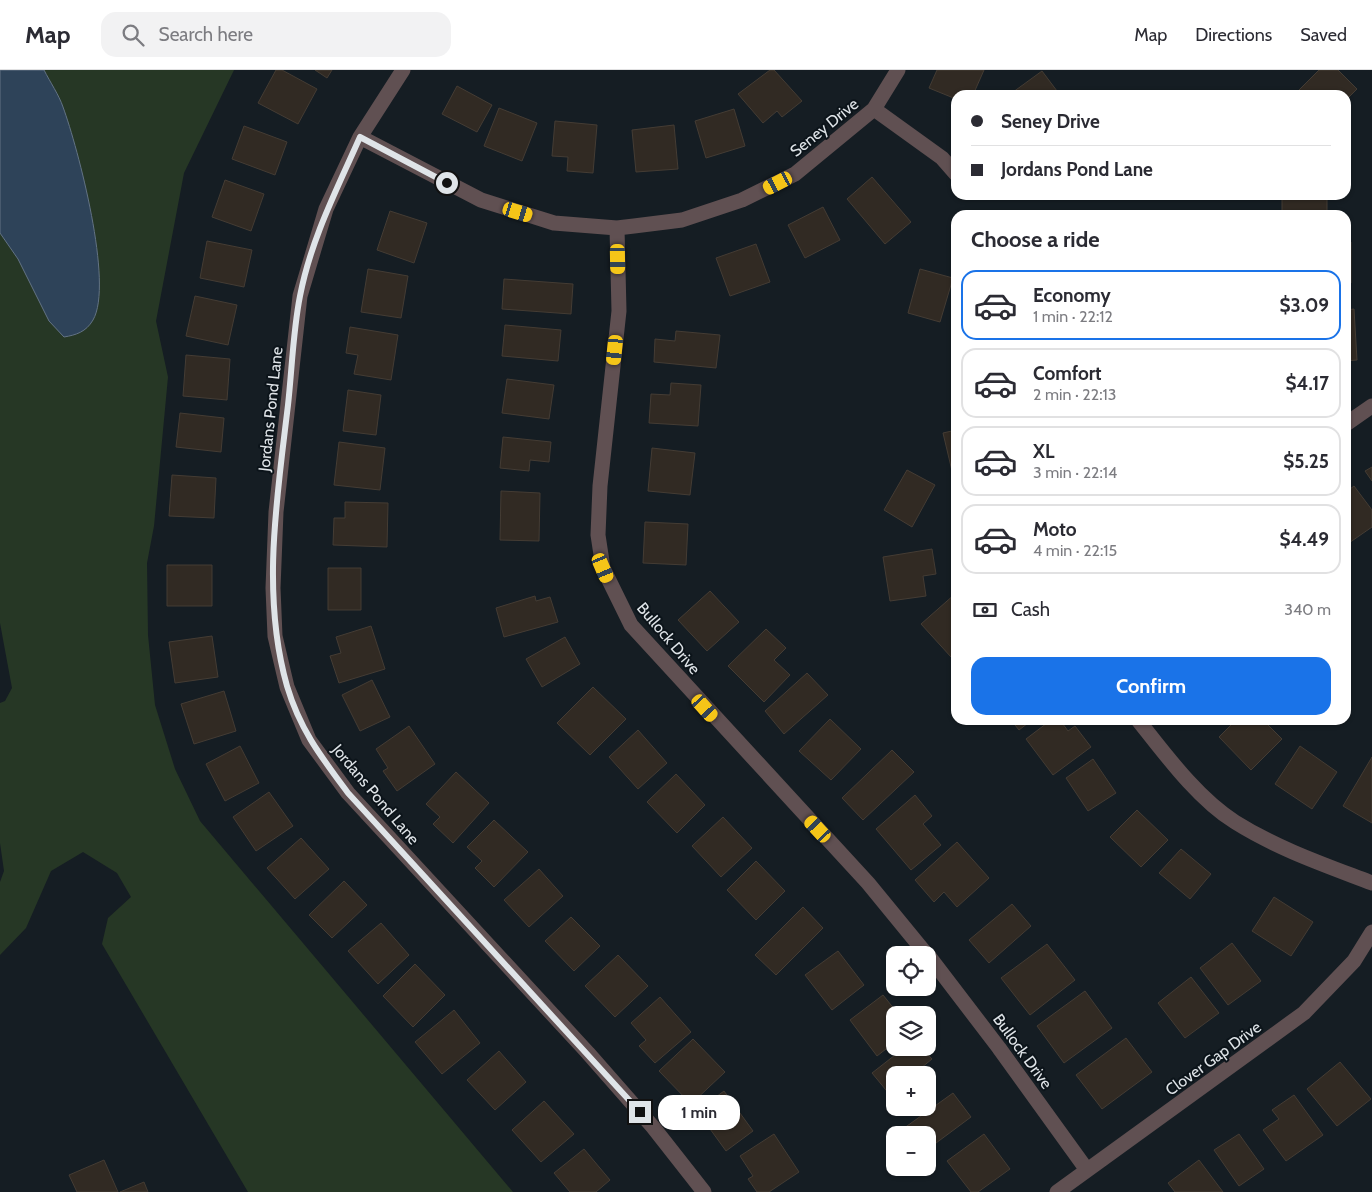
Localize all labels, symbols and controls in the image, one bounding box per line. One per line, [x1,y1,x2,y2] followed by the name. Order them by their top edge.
[101,12,451,57] search box
[25,20,71,49] text: Map
[119,21,147,49] icon: search
[159,23,253,46] text: Search here
[1134,24,1167,46] text: Map
[1195,24,1272,46] text: Directions
[1300,24,1347,46] text: Saved
[786,94,862,161] street label: Seney Drive
[1001,110,1100,133] text: Seney Drive
[1001,158,1153,181] text: Jordans Pond Lane
[761,170,794,196] car
[436,172,458,194] route start
[501,200,534,224] car
[971,226,1100,253] text: Choose a ride
[610,244,625,274] car
[973,283,1018,328] icon: car
[1033,284,1111,307] text: Economy
[1280,294,1329,317] text: $3.09
[1033,307,1113,326] text: 1 min · 22:12
[605,334,624,366] car
[254,346,286,473] street label: Jordans Pond Lane
[973,361,1018,406] icon: car
[1033,362,1102,385] text: Comfort
[1286,372,1329,395] text: $4.17
[1033,385,1116,404] text: 2 min · 22:13
[973,439,1018,484] icon: car
[1033,440,1054,463] text: XL
[1283,450,1329,473] text: $5.25
[1033,463,1117,482] text: 3 min · 22:14
[973,517,1018,562] icon: car
[1033,518,1077,541] text: Moto
[1279,528,1329,551] text: $4.49
[1033,541,1117,560] text: 4 min · 22:15
[590,551,615,585] car
[971,596,999,624] icon: cash
[633,598,704,678] street label: Bullock Drive
[1011,598,1050,621] text: Cash
[1284,600,1331,619] text: 340 m
[971,657,1331,715] button: Confirm
[689,692,720,724] car
[327,739,423,848] street label: Jordans Pond Lane
[802,813,833,845] car
[886,946,936,1176] map controls
[886,946,936,996] button: locate
[886,1006,936,1056] button: layers
[989,1010,1056,1092] street label: Bullock Drive
[1162,1017,1265,1099] street label: Clover Gap Drive
[886,1066,936,1116] button: +
[658,1094,740,1130] callout: 1 min
[629,1101,651,1123] route end
[681,1103,717,1122] text: 1 min
[886,1126,936,1176] button: −

